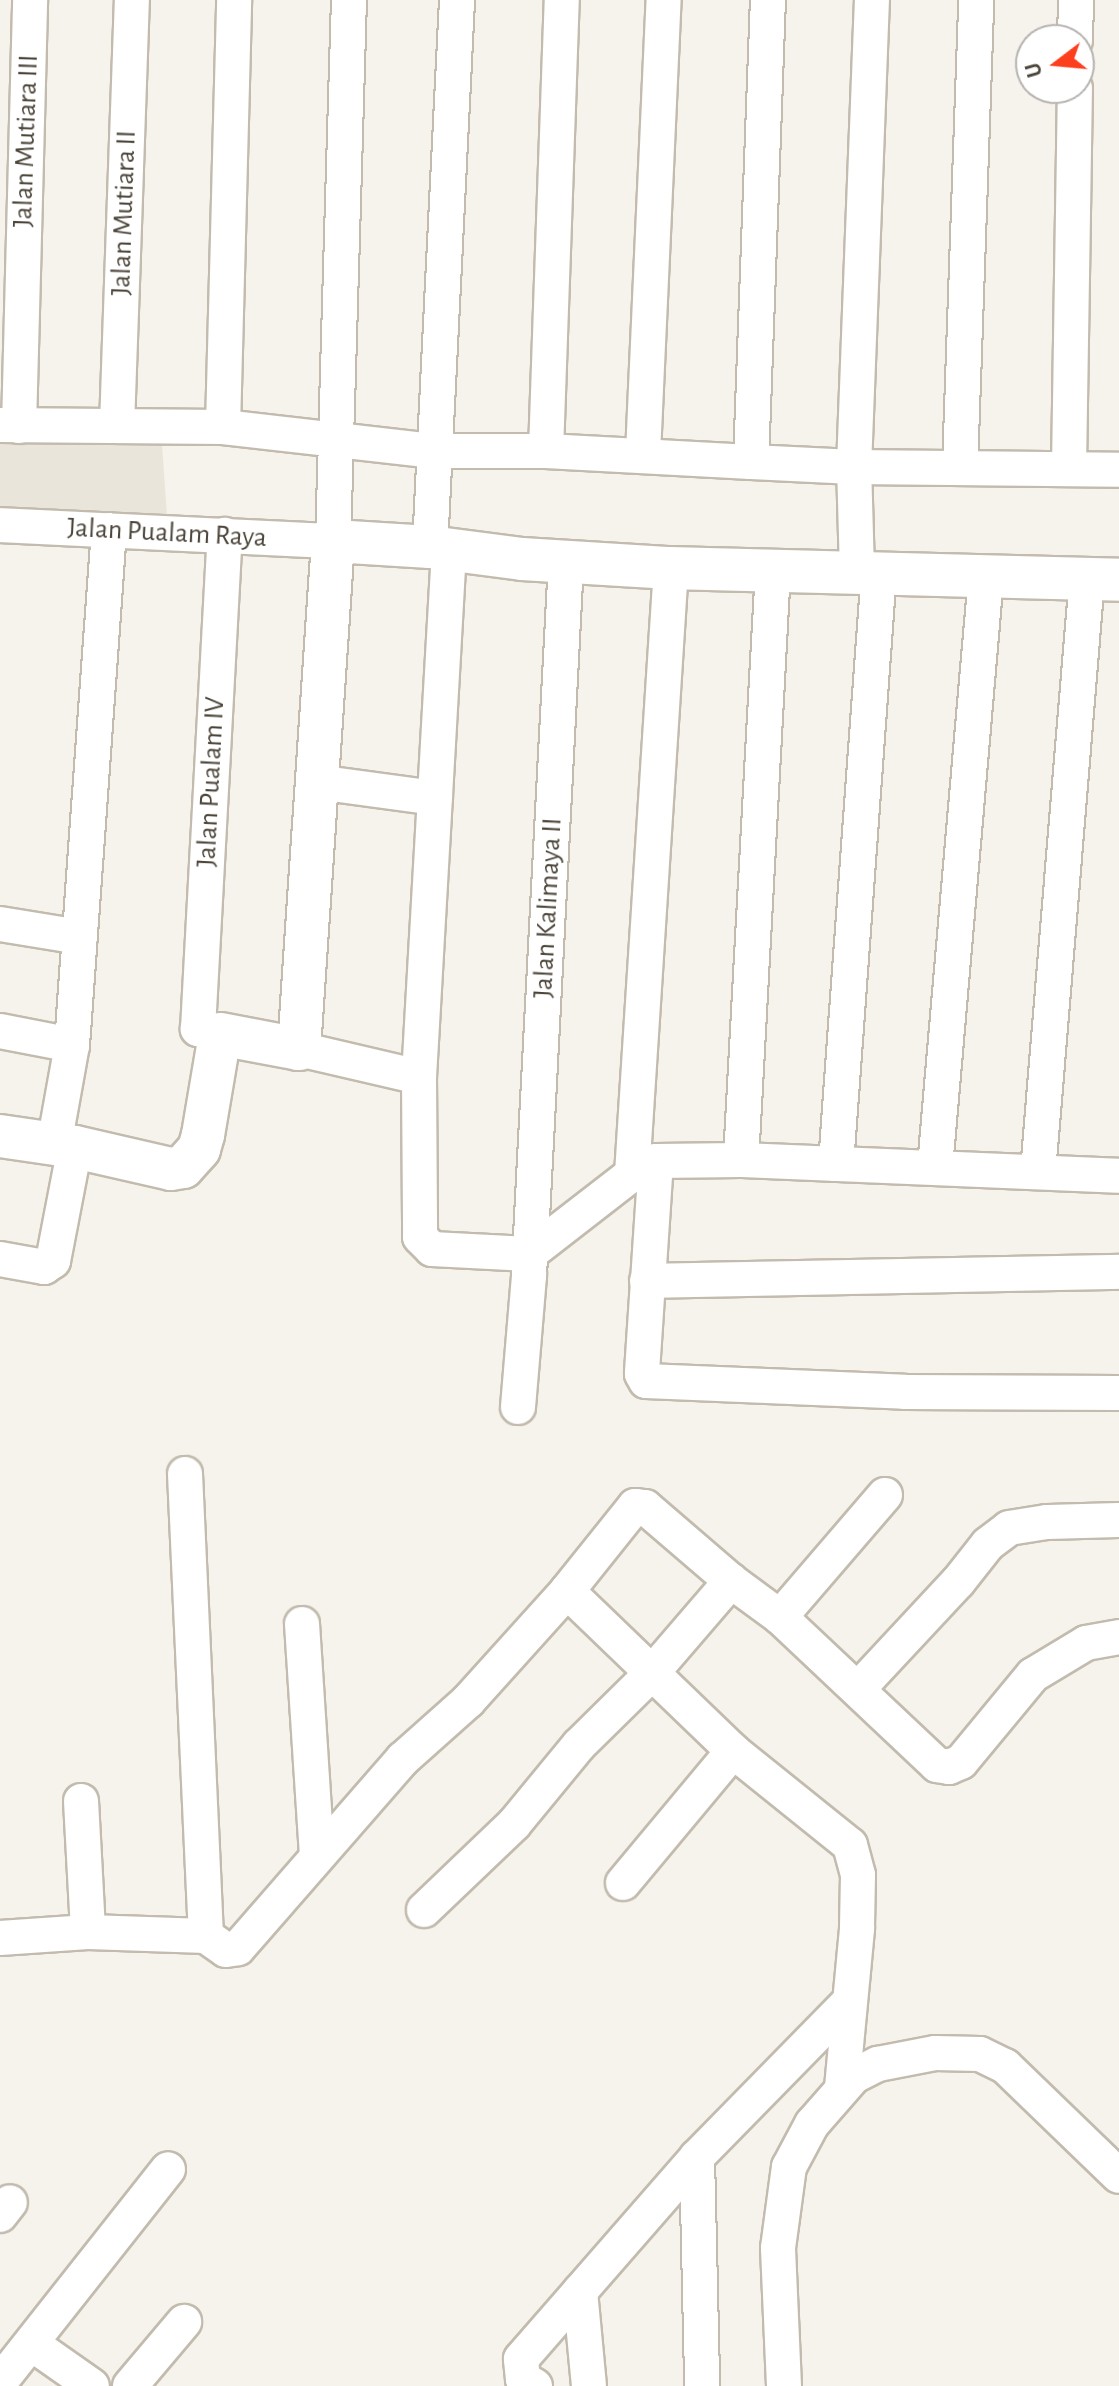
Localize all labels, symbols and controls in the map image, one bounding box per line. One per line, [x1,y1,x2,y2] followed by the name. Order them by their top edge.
[1015,24,1095,104] north arrow
[6,54,46,228] street label: Jalan Mutiara III
[1021,60,1046,80] text: U
[104,130,144,296] street label: Jalan Mutiara II
[66,511,268,555] street label: Jalan Pualam Raya
[190,696,232,868] street label: Jalan Pualam IV
[527,817,569,999] street label: Jalan Kalimaya II

